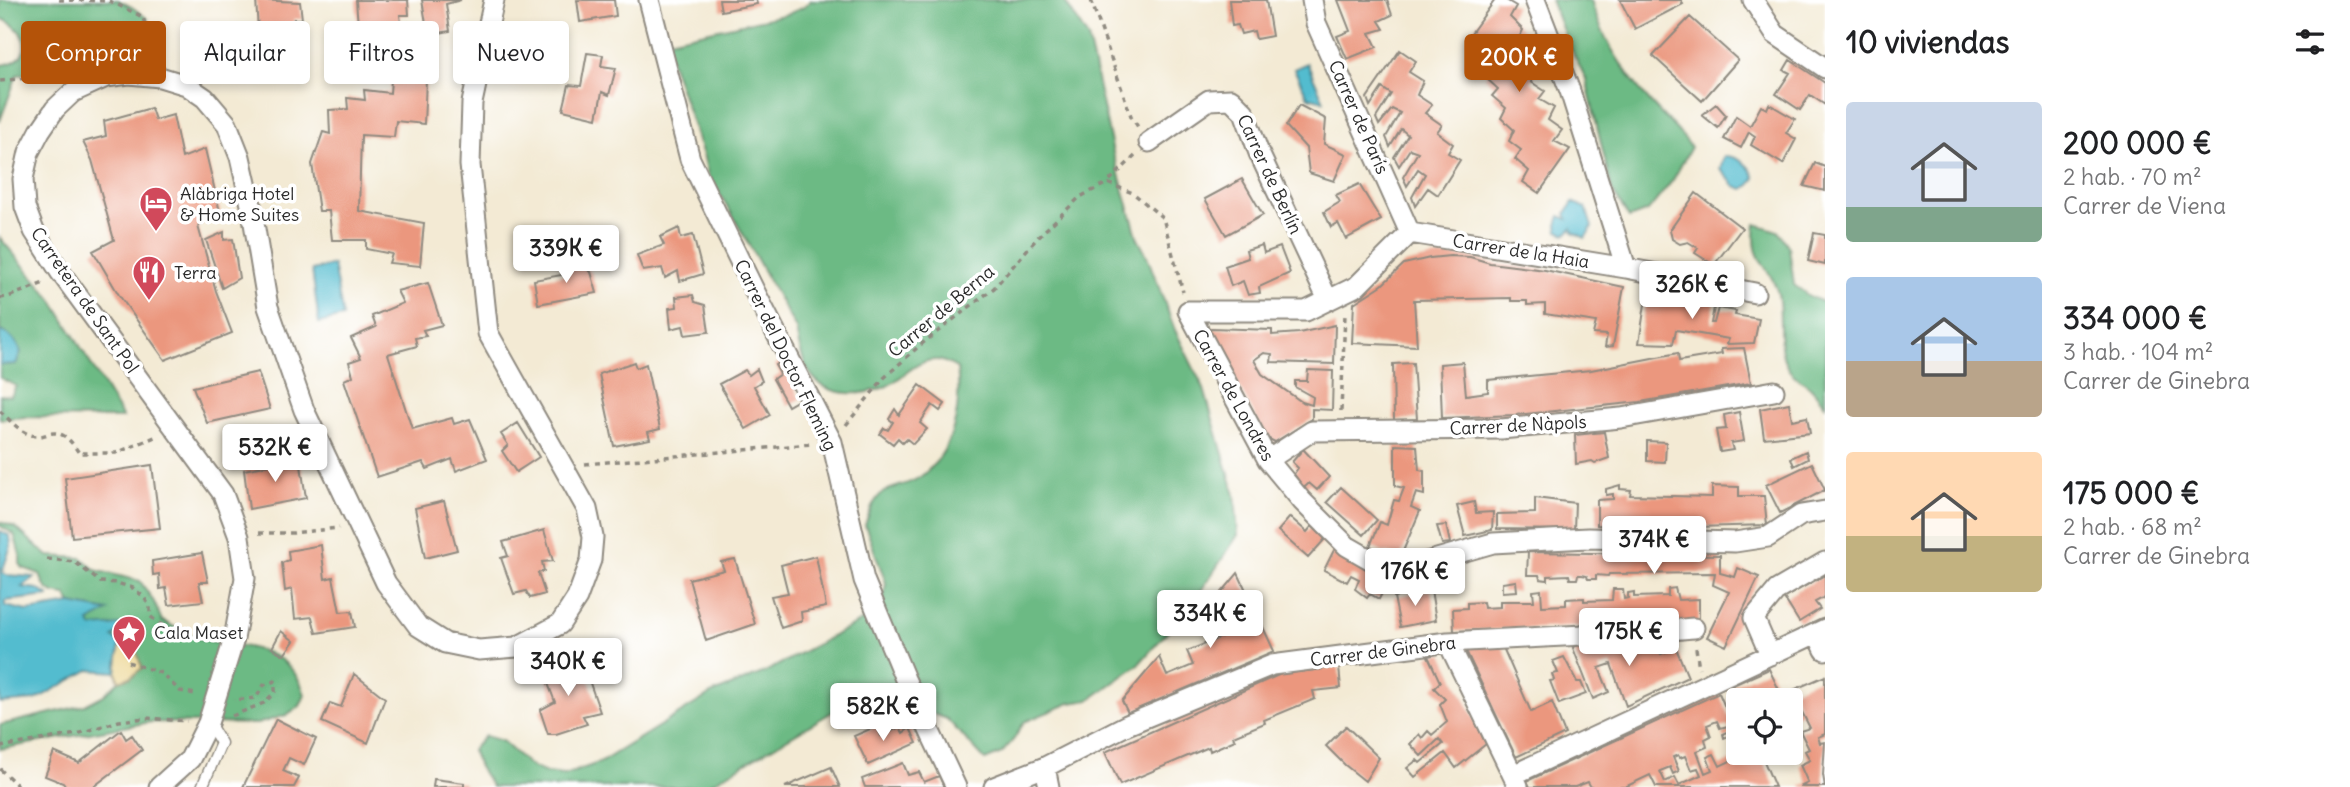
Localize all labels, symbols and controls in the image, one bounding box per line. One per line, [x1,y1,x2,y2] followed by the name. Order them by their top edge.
[21,21,166,84] chip: Comprar
[180,21,310,84] chip: Alquilar
[324,21,439,84] chip: Filtros
[453,21,569,84] chip: Nuevo
[1846,23,2009,61] text: 10 viviendas
[2291,23,2329,61] icon: filters
[1462,34,1576,94] pin: 200K €
[1480,42,1558,71] text: 200K €
[1324,57,1394,177] street label: Carrer de París
[1232,111,1308,237] street label: Carrer de Berlín
[2063,124,2212,162] text: 200 000 €
[1902,130,1986,214] icon: home
[2063,162,2202,191] text: 2 hab. · 70 m²
[180,182,299,226] place label: Alàbriga Hotel & Home Suites
[137,184,175,233] hotel icon: Alàbriga Hotel & Home Suites
[2063,191,2226,220] text: Carrer de Viena
[26,223,144,377] street label: Carretera de Sant Pol
[509,226,623,285] pin: 339K €
[1451,229,1591,273] street label: Carrer de la Haia
[529,233,603,262] text: 339K €
[130,253,168,302] restaurant icon: Terra
[730,256,842,454] street label: Carrer del Doctor Fleming
[883,260,999,362] street label: Carrer de Berna
[174,261,217,284] place label: Terra
[1635,262,1749,321] pin: 326K €
[1655,269,1729,298] text: 326K €
[2063,299,2207,337] text: 334 000 €
[1902,305,1986,389] icon: home
[1188,325,1280,465] street label: Carrer de Londres
[2063,337,2213,366] text: 3 hab. · 104 m²
[2063,366,2250,395] text: Carrer de Ginebra
[1449,410,1587,440] street label: Carrer de Nàpols
[218,424,332,484] pin: 532K €
[238,432,312,461] text: 532K €
[2063,474,2200,512] text: 175 000 €
[1902,480,1986,564] icon: home
[2063,512,2202,541] text: 2 hab. · 68 m²
[1597,516,1711,576] pin: 374K €
[1618,524,1690,553] text: 374K €
[2063,541,2250,570] text: Carrer de Ginebra
[1358,548,1472,608] pin: 176K €
[1381,556,1449,585] text: 176K €
[1153,590,1267,650] pin: 334K €
[1173,598,1247,627] text: 334K €
[1572,608,1686,668] pin: 175K €
[110,613,148,662] place icon: Cala Maset
[1595,616,1663,645] text: 175K €
[154,621,243,644] place label: Cala Maset
[1309,631,1457,671] street label: Carrer de Ginebra
[511,638,625,698] pin: 340K €
[530,646,606,675] text: 340K €
[826,684,940,743] pin: 582K €
[1726,688,1803,765] map controls
[1726,688,1803,765] button: locate
[846,691,920,720] text: 582K €

